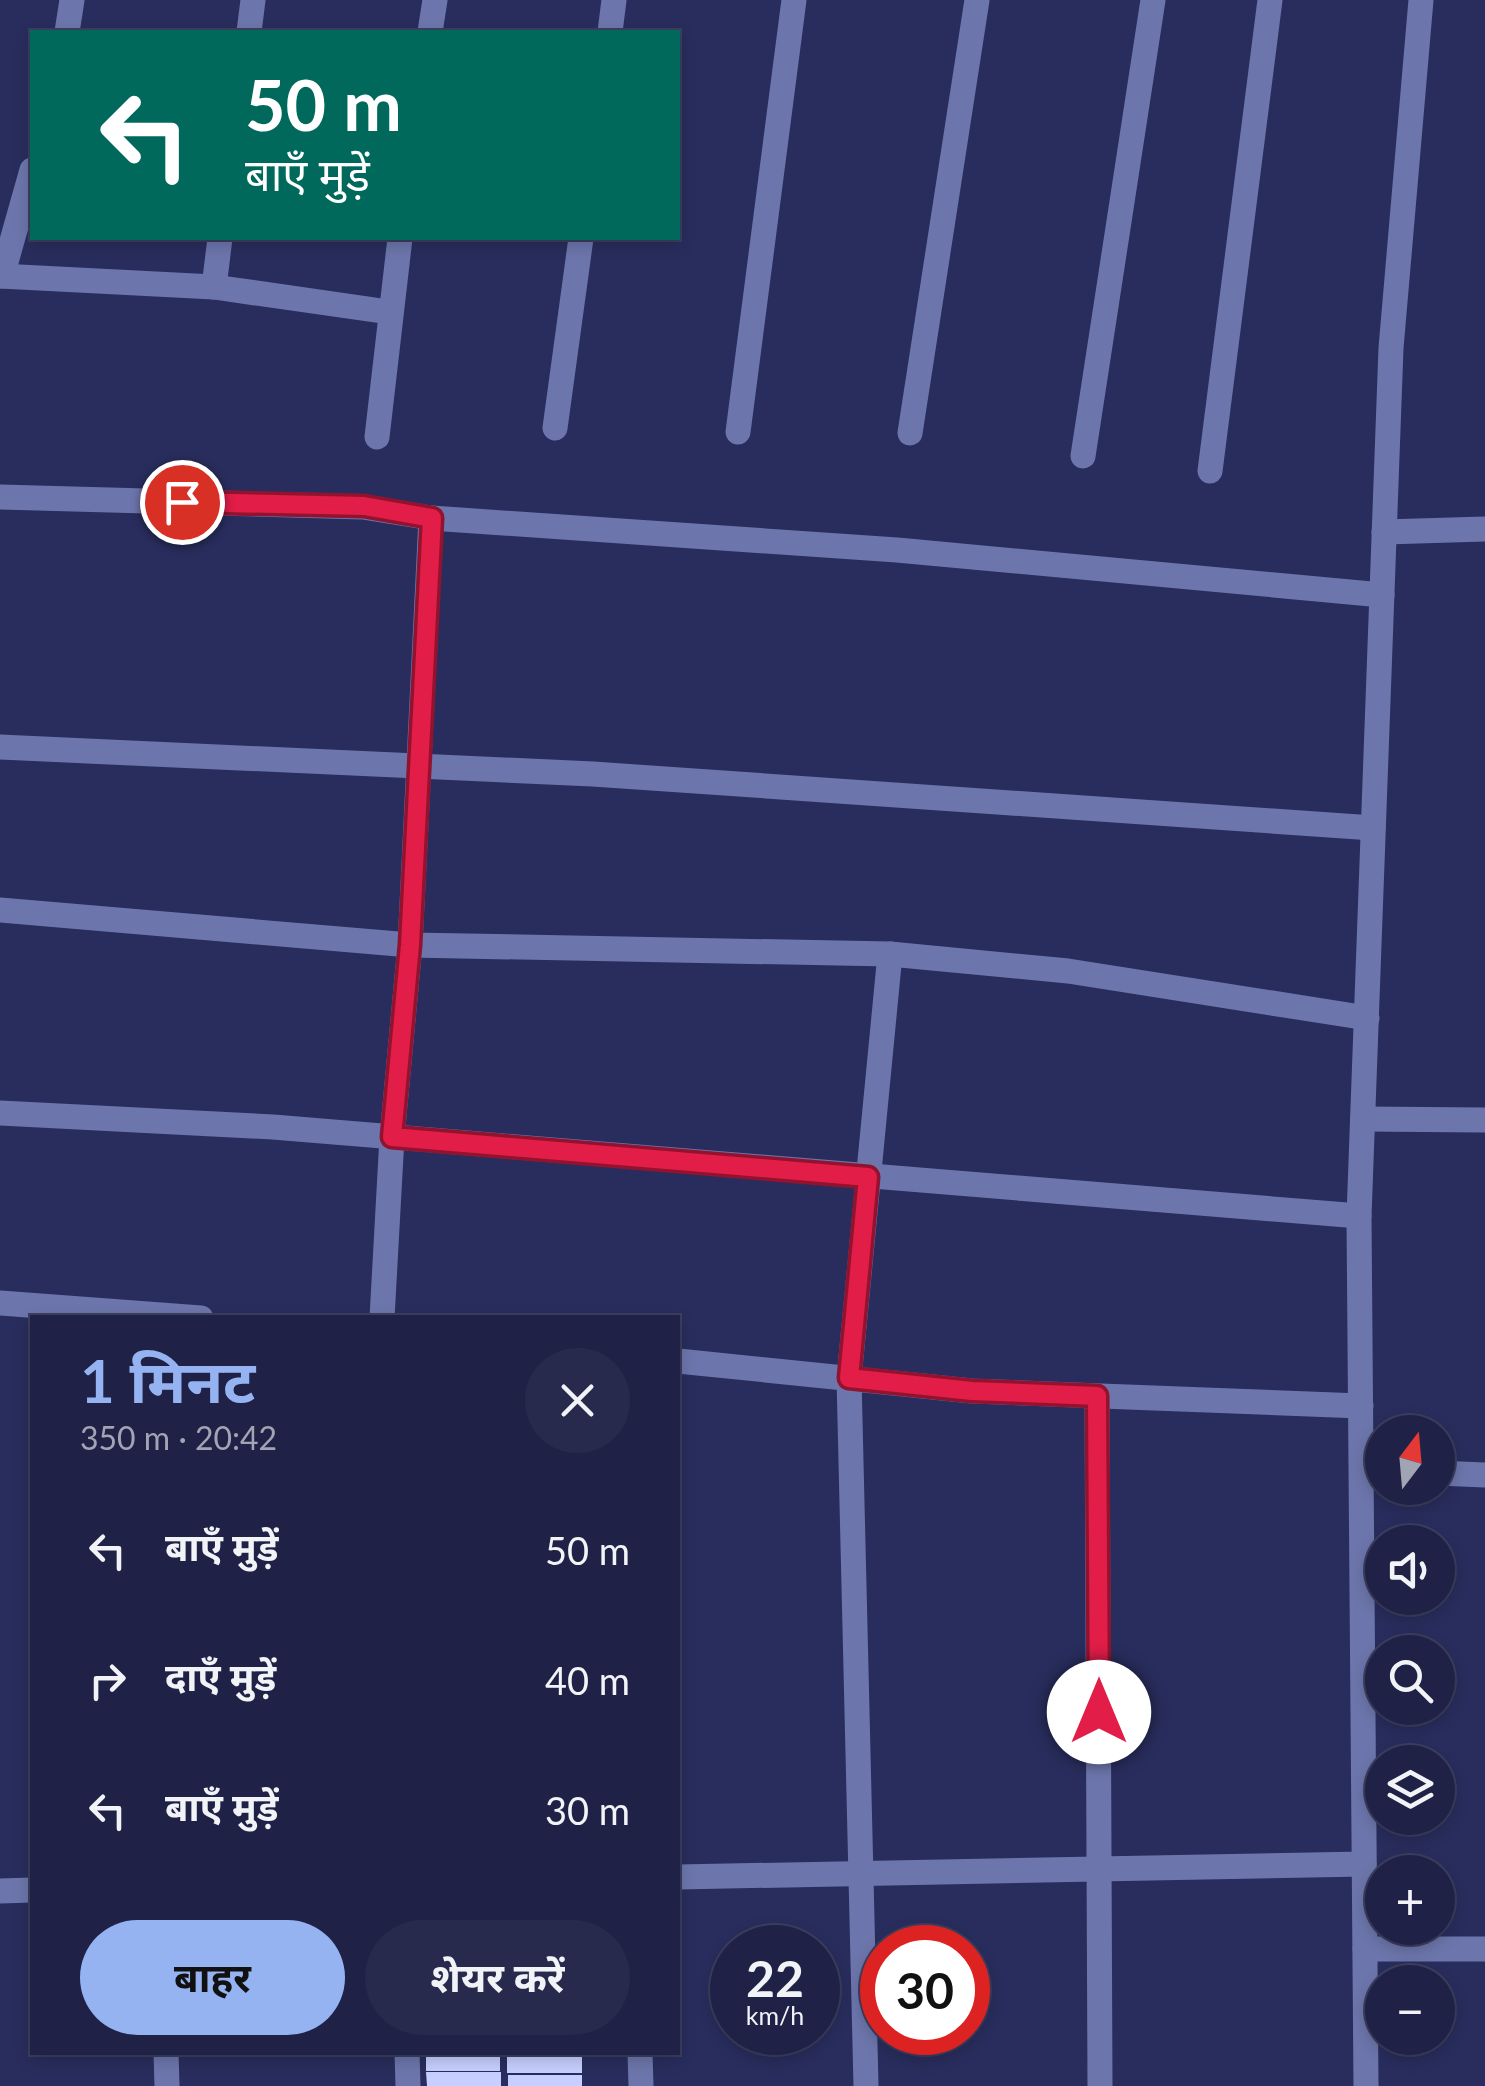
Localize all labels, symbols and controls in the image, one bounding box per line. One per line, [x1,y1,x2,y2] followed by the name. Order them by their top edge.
[245,62,402,146] text: 50 m
[80,70,210,200] icon: left
[245,147,370,201] text: बाएँ मुड़ें
[140,460,225,545] pin
[155,475,210,530] icon: arrive
[80,1344,255,1416] text: 1 मिनट
[525,1348,630,1453] button: close
[1365,1415,1455,1505] north arrow
[1365,1415,1455,2055] map controls
[80,1418,277,1457] text: 350 m · 20:42
[80,1523,135,1578] icon: left
[165,1523,278,1569] text: बाएँ मुड़ें
[1365,1525,1455,1615] button: sound
[545,1527,630,1573] text: 50 m
[1365,1635,1455,1725] button: search
[80,1653,135,1708] icon: right
[165,1653,276,1699] text: दाएँ मुड़ें
[545,1657,630,1703] text: 40 m
[1047,1660,1151,1764] position arrow
[1365,1745,1455,1835] button: layers
[80,1783,135,1838] icon: left
[165,1783,278,1829] text: बाएँ मुड़ें
[545,1787,630,1833] text: 30 m
[1365,1855,1455,1945] button: +
[80,1920,345,2035] button: बाहर
[365,1920,630,2035] button: शेयर करें
[860,1925,990,2055] speed limit sign: 30
[746,1948,804,2008] text: 22
[1365,1965,1455,2055] button: −
[746,2000,804,2030] text: km/h

